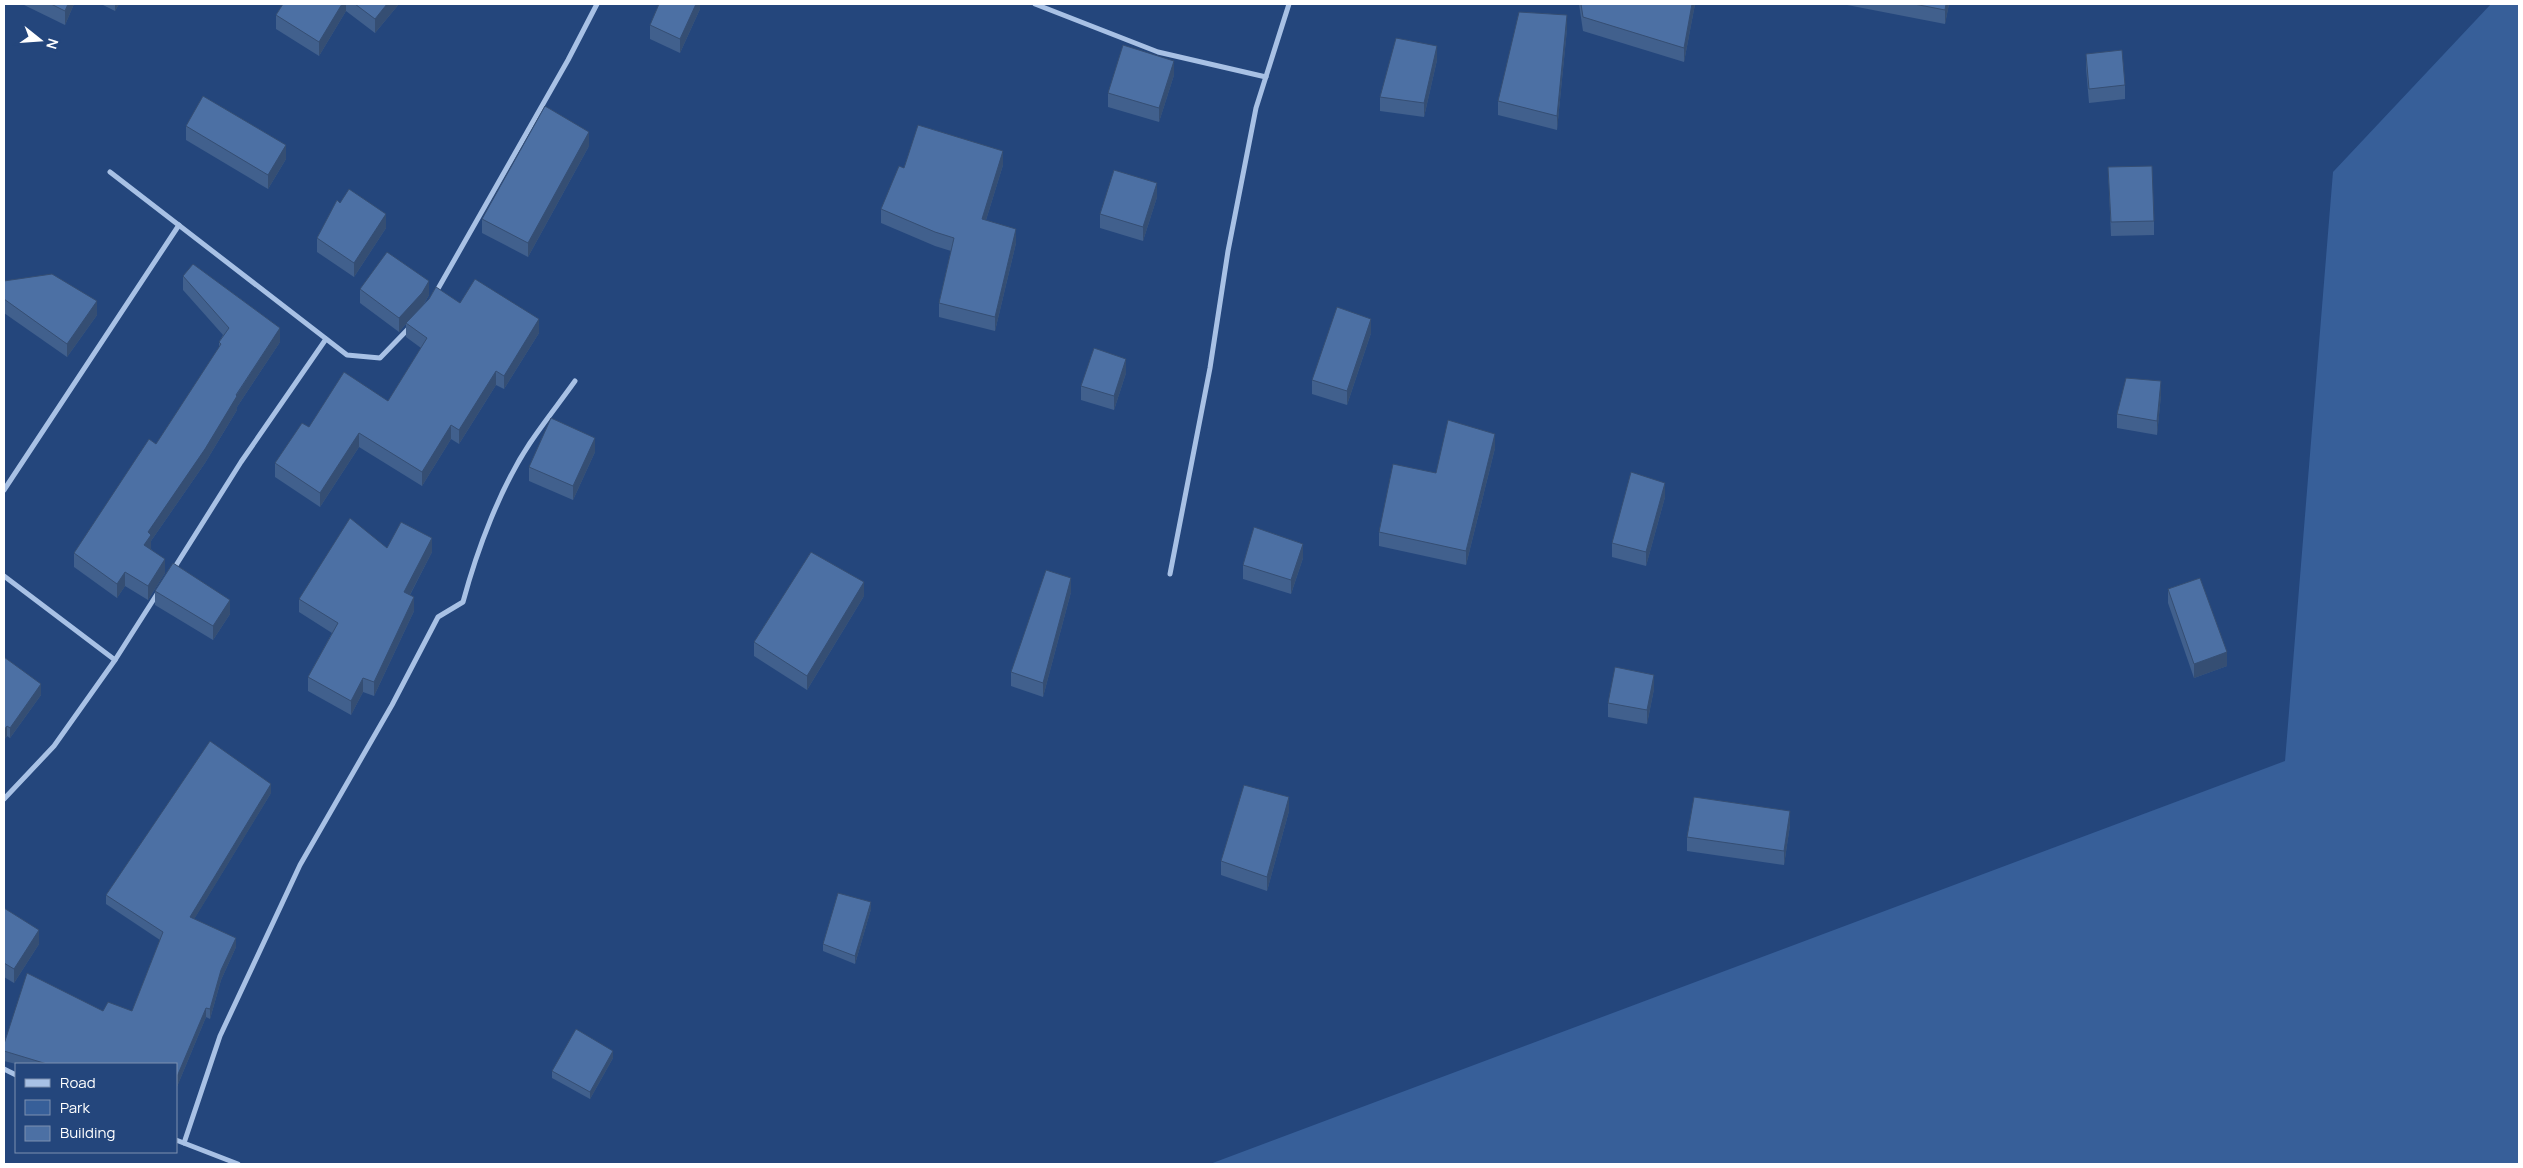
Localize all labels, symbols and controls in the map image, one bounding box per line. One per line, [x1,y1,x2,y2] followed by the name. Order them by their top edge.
[15,15,65,65] north arrow
[42,36,63,52] text: N
[15,1063,178,1153] legend
[60,1072,96,1093] text: Road
[60,1097,90,1118] text: Park
[60,1122,115,1143] text: Building

